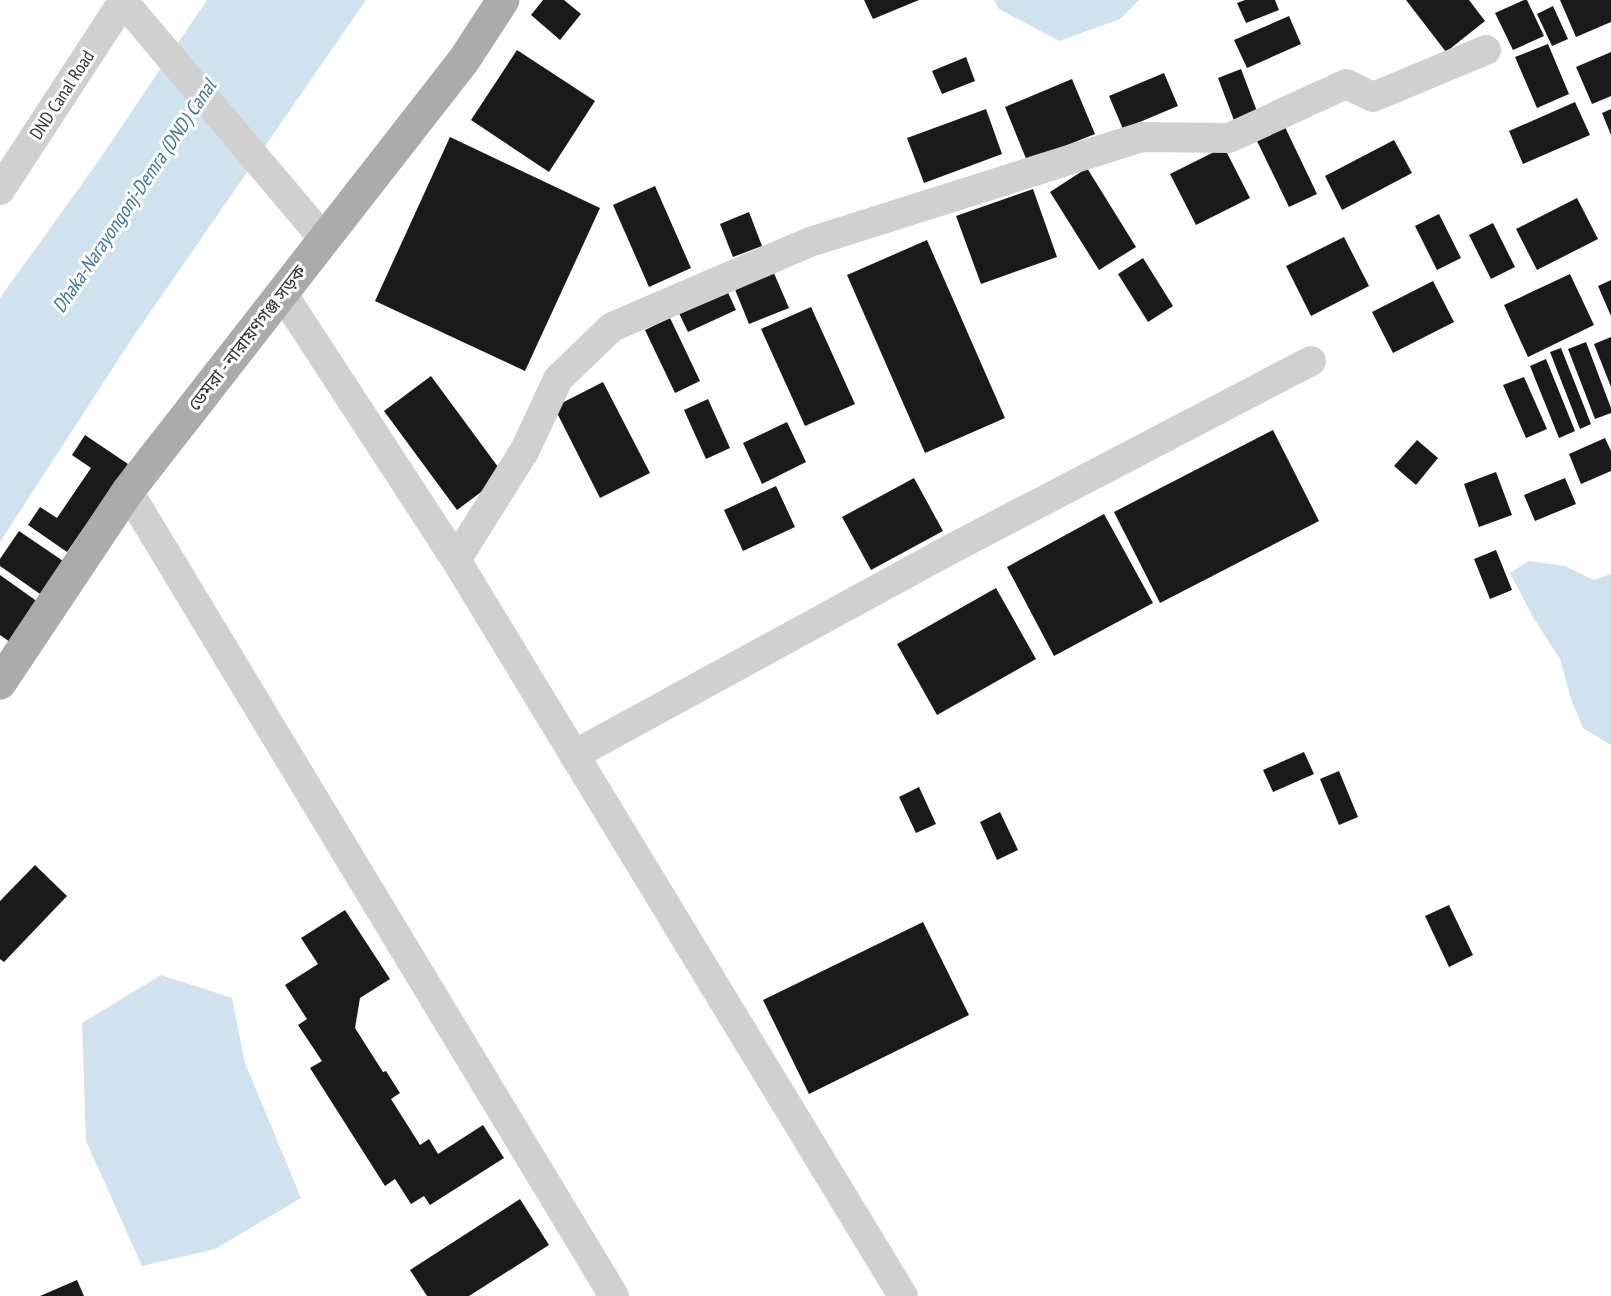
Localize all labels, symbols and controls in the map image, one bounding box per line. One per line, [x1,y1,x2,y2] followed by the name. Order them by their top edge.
[24,46,99,144] street label: DND Canal Road
[46,73,223,317] water label: Dhaka-Narayongonj-Demra (DND) Canal
[183,260,311,415] street label: ডেমরা - নারায়ণগঞ্জ সড়ক

